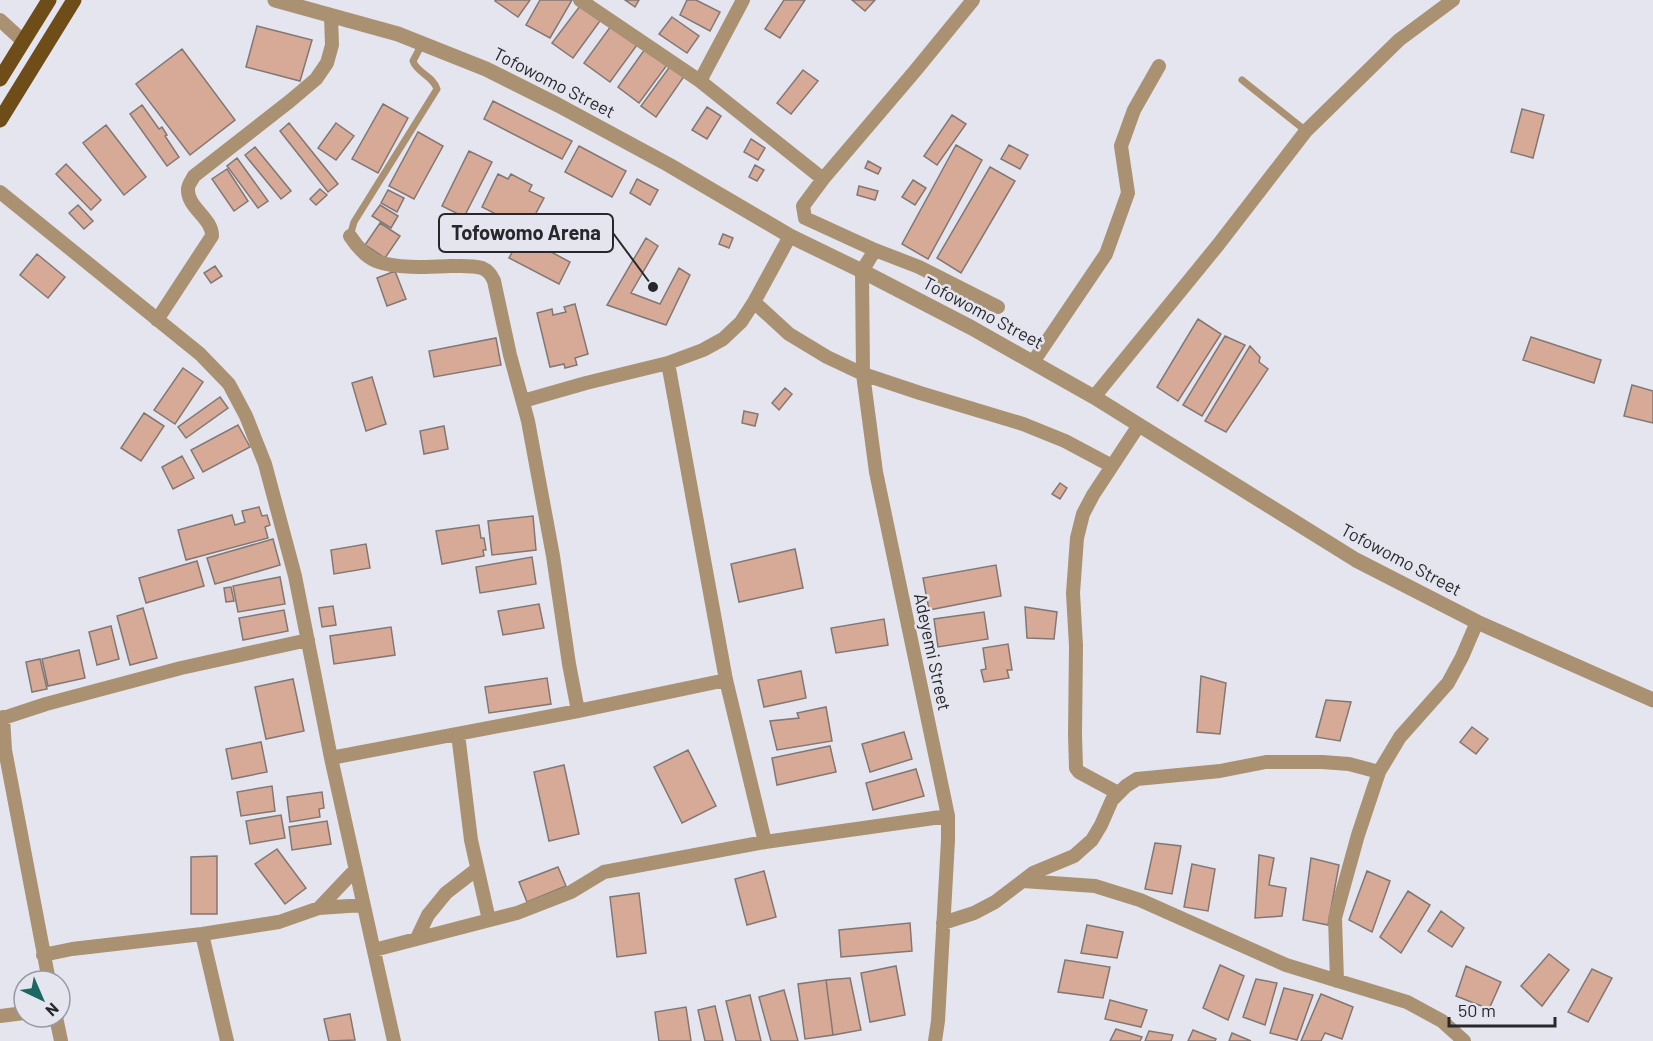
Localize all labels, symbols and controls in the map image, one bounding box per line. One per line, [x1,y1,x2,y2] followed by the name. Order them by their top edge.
[490,42,619,122] street label: Tofowomo Street
[439,214,613,252] callout: Tofowomo Arena
[451,220,601,244] text: Tofowomo Arena
[919,271,1048,353] street label: Tofowomo Street
[1337,518,1466,600] street label: Tofowomo Street
[910,591,956,713] street label: Adeyemi Street
[12,969,72,1029] north arrow
[1449,990,1556,1028] scale bar
[1458,999,1496,1021] text: 50 m
[42,1000,63,1021] text: N

